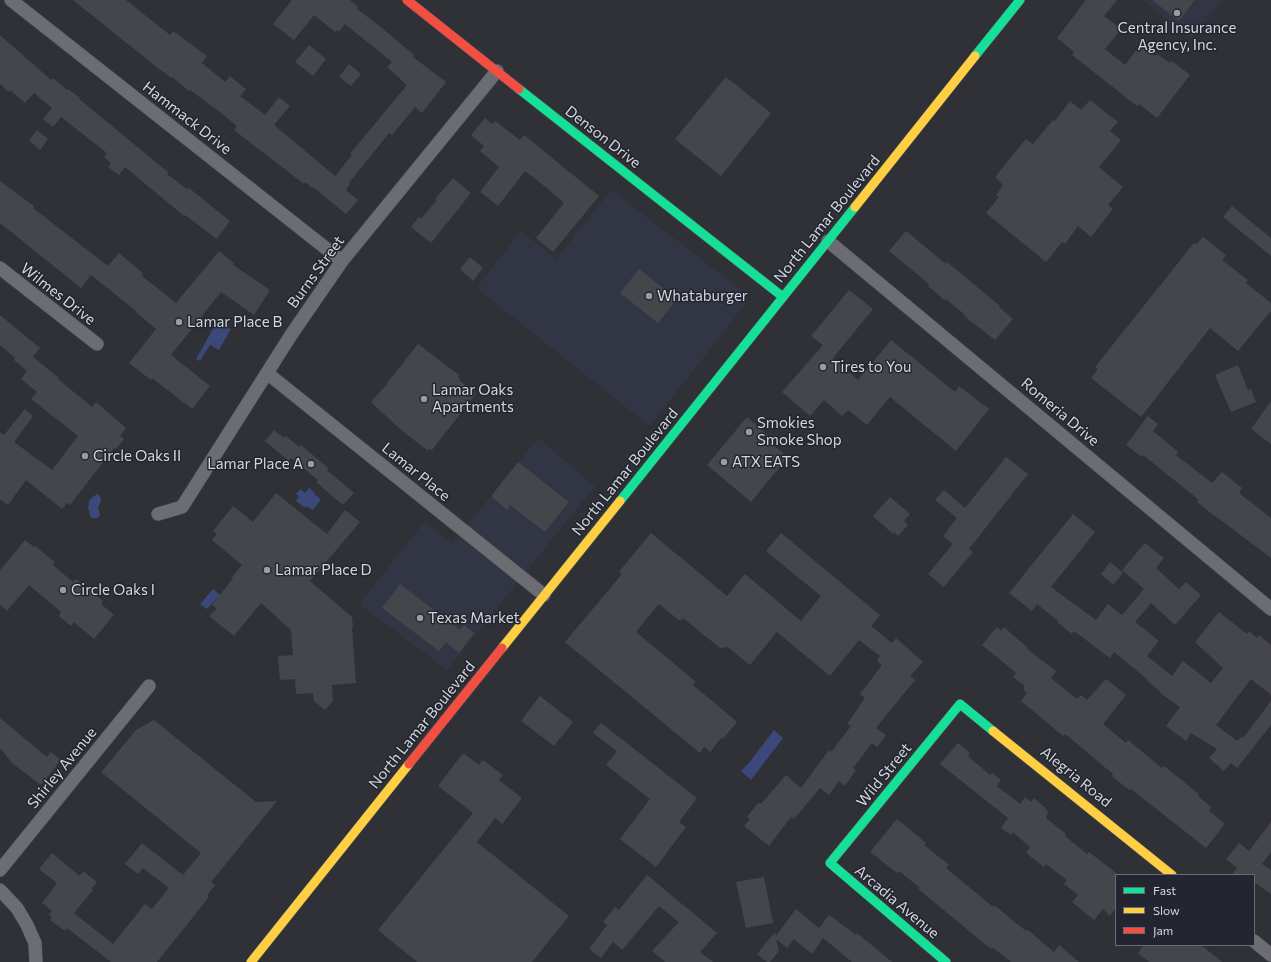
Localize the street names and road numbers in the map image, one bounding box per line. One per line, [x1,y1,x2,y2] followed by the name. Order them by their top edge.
[139,78,235,158] street label: Hammack Drive
[562,102,644,172] street label: Denson Drive
[770,152,884,286] street label: North Lamar Boulevard
[284,232,348,312] street label: Burns Street
[17,259,99,329] street label: Wilmes Drive
[1017,374,1103,450] street label: Romeria Drive
[568,405,682,539] street label: North Lamar Boulevard
[378,439,454,505] street label: Lamar Place
[365,658,479,792] street label: North Lamar Boulevard
[24,724,100,812] street label: Shirley Avenue
[853,739,915,811] street label: Wild Street
[1037,743,1115,811] street label: Alegria Road
[851,861,943,943] street label: Arcadia Avenue

